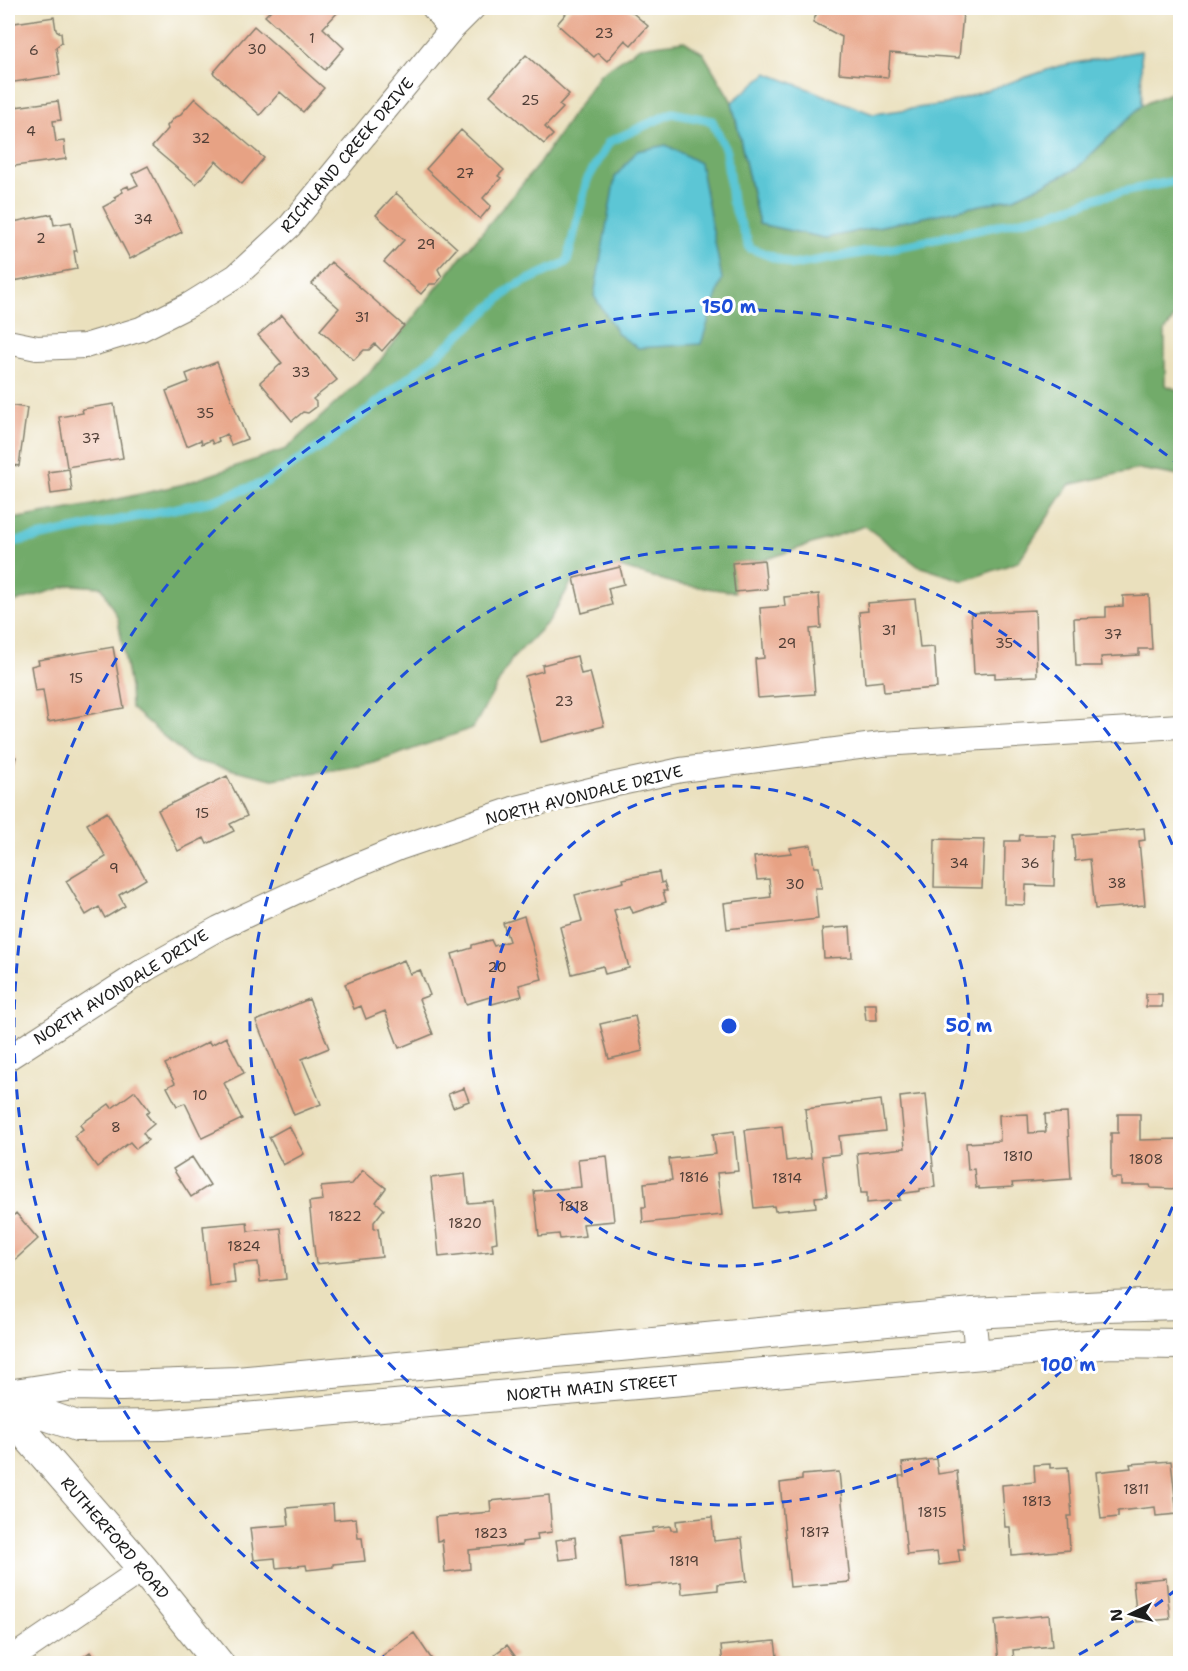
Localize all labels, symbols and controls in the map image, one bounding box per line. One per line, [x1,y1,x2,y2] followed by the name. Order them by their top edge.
[595,24,613,42] house number: 23
[309,29,315,47] house number: 1
[247,40,267,58] house number: 30
[29,41,39,59] house number: 6
[276,73,418,237] street label: RICHLAND CREEK DRIVE
[521,91,539,109] house number: 25
[26,122,36,140] house number: 4
[192,129,210,147] house number: 32
[456,164,474,182] house number: 27
[133,210,153,228] house number: 34
[36,229,46,247] house number: 2
[417,235,435,253] house number: 29
[702,295,757,319] text: 150 m
[355,308,369,326] house number: 31
[292,363,310,381] house number: 33
[196,404,214,422] house number: 35
[82,429,100,447] house number: 37
[882,621,896,639] house number: 31
[1104,625,1122,643] house number: 37
[778,634,796,652] house number: 29
[995,634,1013,652] house number: 35
[69,669,83,687] house number: 15
[555,692,573,710] house number: 23
[483,760,685,830] street label: NORTH AVONDALE DRIVE
[195,804,209,822] house number: 15
[949,854,969,872] house number: 34
[1020,854,1040,872] house number: 36
[109,859,119,877] house number: 9
[1107,874,1127,892] house number: 38
[785,875,805,893] house number: 30
[30,924,212,1050] street label: NORTH AVONDALE DRIVE
[487,958,507,976] house number: 20
[946,1014,993,1038] text: 50 m
[719,1016,739,1036] centre of rings
[192,1086,208,1104] house number: 10
[111,1118,121,1136] house number: 8
[1003,1147,1033,1165] house number: 1810
[1129,1150,1163,1168] house number: 1808
[679,1168,709,1186] house number: 1816
[772,1169,802,1187] house number: 1814
[559,1197,589,1215] house number: 1818
[328,1207,362,1225] house number: 1822
[448,1214,482,1232] house number: 1820
[227,1237,261,1255] house number: 1824
[1040,1353,1096,1377] text: 100 m
[505,1370,679,1406] street label: NORTH MAIN STREET
[56,1473,174,1603] street label: RUTHERFORD ROAD
[1123,1480,1149,1498] house number: 1811
[1022,1492,1052,1510] house number: 1813
[917,1503,947,1521] house number: 1815
[800,1523,830,1541] house number: 1817
[474,1524,508,1542] house number: 1823
[669,1552,699,1570] house number: 1819
[1101,1584,1161,1644] north arrow
[1106,1608,1128,1622] text: N

